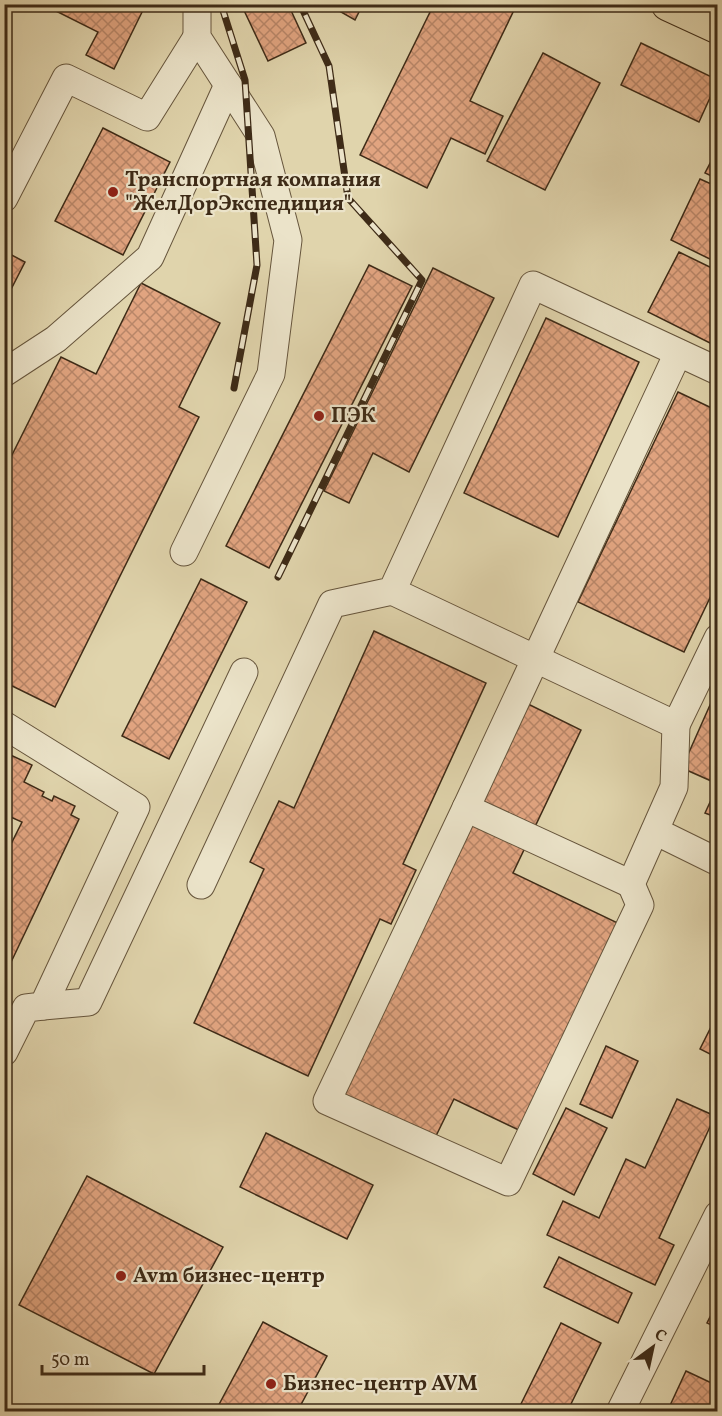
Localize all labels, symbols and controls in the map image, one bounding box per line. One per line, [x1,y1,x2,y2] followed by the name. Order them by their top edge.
[125,166,381,219] place label: Транспортная компания "ЖелДорЭкспедиция"
[106,185,120,199] marker: Транспортная компания "ЖелДорЭкспедиция"
[331,402,376,431] place label: ПЭК
[312,409,326,423] marker: ПЭК
[133,1262,325,1291] place label: Avm бизнес-центр
[114,1269,128,1283] marker: Avm бизнес-центр
[623,1317,683,1377] north arrow
[650,1324,670,1348] text: С
[42,1338,204,1376] scale bar
[51,1348,90,1373] text: 50 m
[283,1370,478,1399] place label: Бизнес-центр AVM
[264,1377,278,1391] marker: Бизнес-центр AVM

